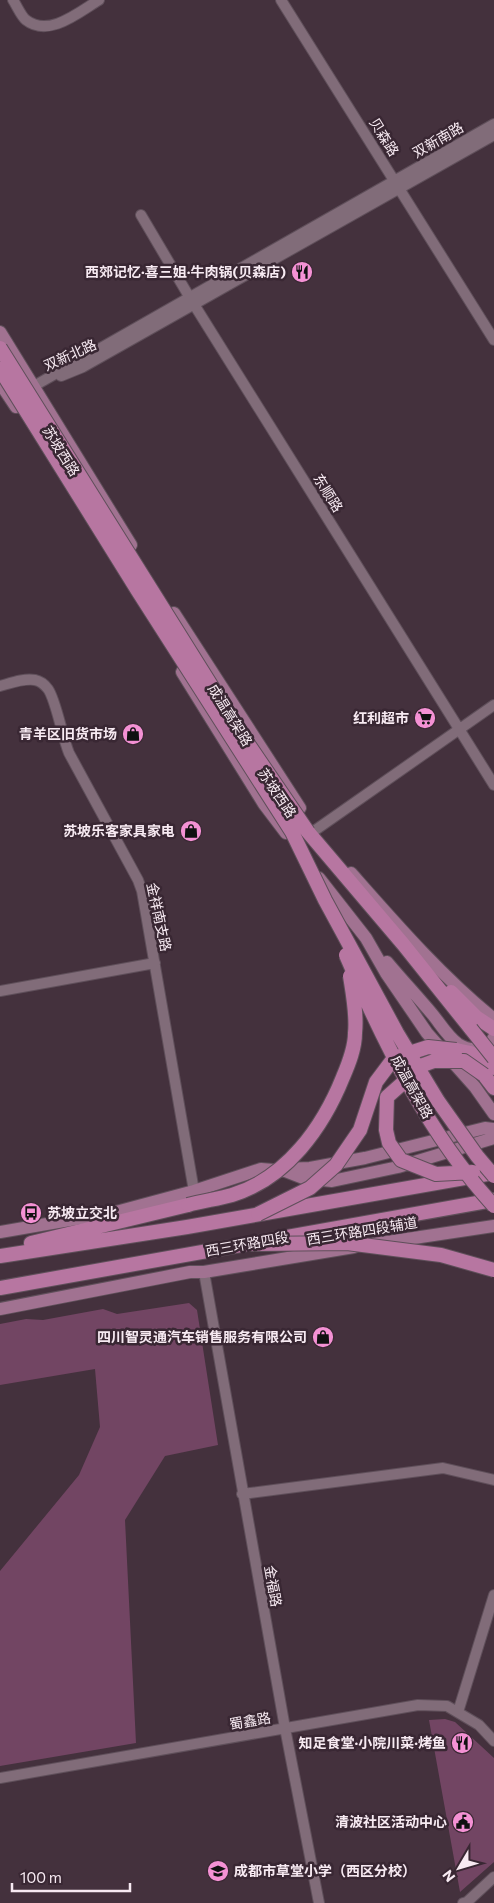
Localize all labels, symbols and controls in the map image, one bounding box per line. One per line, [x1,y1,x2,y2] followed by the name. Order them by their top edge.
[366,114,403,159] street label: 贝森路
[409,118,466,161] street label: 双新南路
[290,260,314,284] restaurant icon: 西郊记忆·喜三姐·牛肉锅(贝森店)
[85,263,286,280] place label: 西郊记忆·喜三姐·牛肉锅(贝森店)
[41,335,99,374] street label: 双新北路
[39,422,83,479] street label: 苏坡西路
[310,470,347,515] street label: 东顺路
[205,681,256,749] street label: 成温高架路
[413,706,437,730] supermarket icon: 红利超市
[353,709,409,726] place label: 红利超市
[121,722,145,746] shop icon: 青羊区旧货市场
[19,725,117,742] place label: 青羊区旧货市场
[255,765,300,821] street label: 苏坡西路
[179,819,203,843] shop icon: 苏坡乐客家具家电
[63,822,175,839] place label: 苏坡乐客家具家电
[144,881,175,953] street label: 金祥南支路
[388,1052,437,1121] street label: 成温高架路
[19,1201,43,1225] bus stop icon: 苏坡立交北
[47,1204,117,1221] place label: 苏坡立交北
[305,1213,419,1248] street label: 西三环路四段辅道
[204,1228,290,1259] street label: 西三环路四段
[311,1325,335,1349] shop icon: 四川智灵通汽车销售服务有限公司
[97,1328,307,1345] place label: 四川智灵通汽车销售服务有限公司
[261,1564,286,1608] street label: 金福路
[228,1708,272,1733] street label: 蜀鑫路
[450,1731,474,1755] restaurant icon: 知足食堂·小院川菜·烤鱼
[299,1734,446,1751] place label: 知足食堂·小院川菜·烤鱼
[451,1810,475,1834] public building icon: 清波社区活动中心
[335,1813,447,1830] place label: 清波社区活动中心
[434,1843,484,1893] north arrow
[206,1859,230,1883] school or university icon: 成都市草堂小学（西区分校）
[12,1860,130,1892] scale bar
[234,1862,416,1879] place label: 成都市草堂小学（西区分校）
[438,1867,458,1886] text: N
[20,1868,62,1886] text: 100 m

